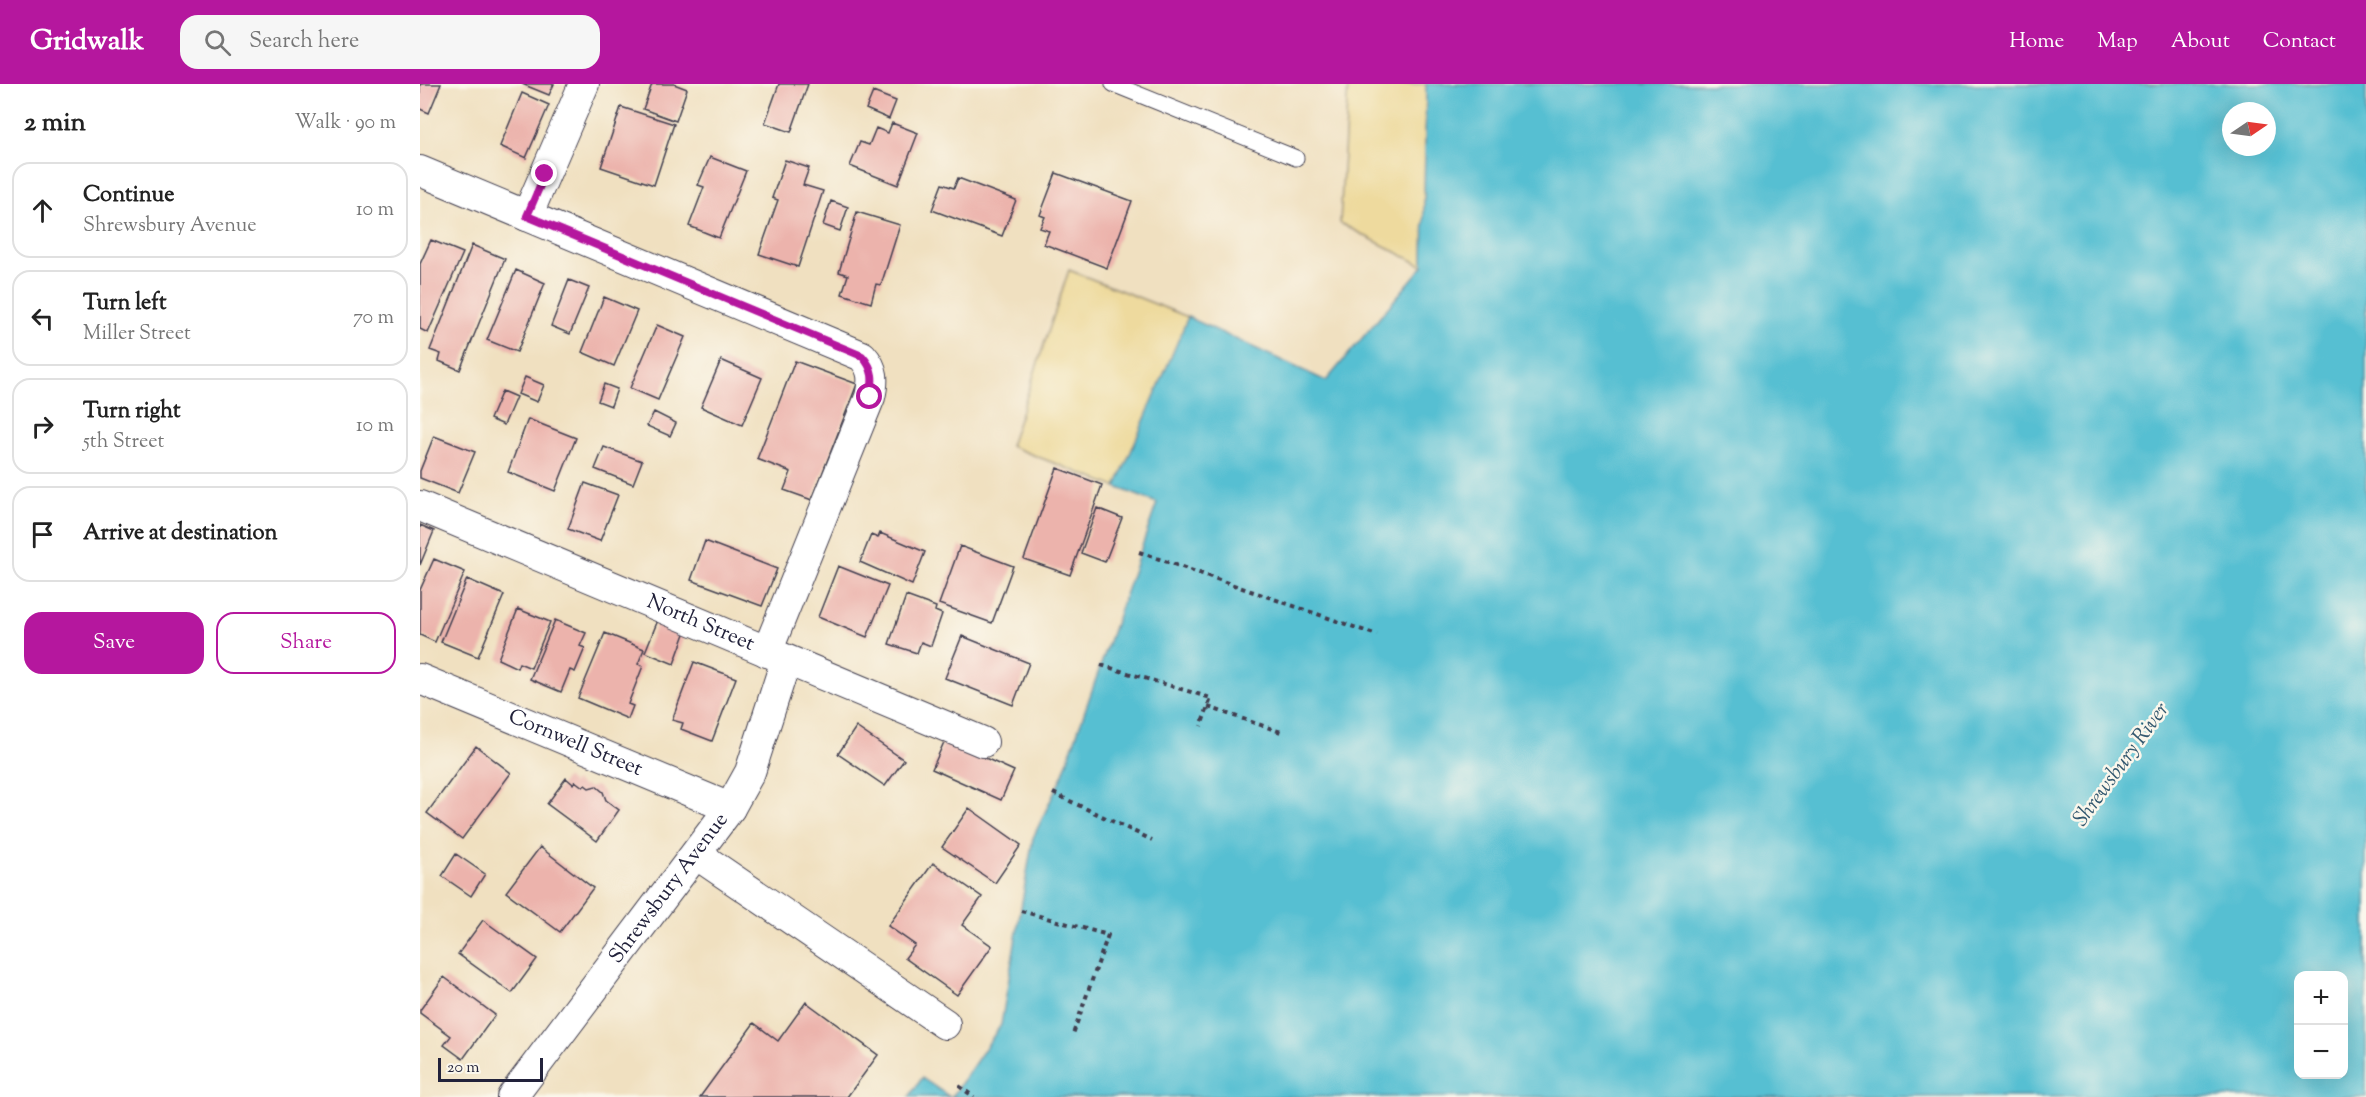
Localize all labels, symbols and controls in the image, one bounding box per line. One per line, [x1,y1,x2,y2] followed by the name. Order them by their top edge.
[180,15,600,69] search box
[30,22,144,62] text: Gridwalk
[201,26,234,59] icon: search
[249,26,359,58] text: Search here
[2009,27,2064,57] text: Home
[2097,27,2138,57] text: Map
[2171,27,2230,57] text: About
[2263,27,2336,57] text: Contact
[2222,102,2276,156] north arrow
[24,105,86,142] text: 2 min
[294,109,396,138] text: Walk · 90 m
[531,160,557,186] route end
[83,180,174,212] text: Continue
[26,194,59,227] icon: ahead
[356,196,394,225] text: 10 m
[83,212,257,241] text: Shrewsbury Avenue
[83,288,166,320] text: Turn left
[26,302,59,335] icon: left
[353,304,394,333] text: 70 m
[83,320,191,349] text: Miller Street
[856,383,882,409] route start
[83,396,180,428] text: Turn right
[26,410,59,443] icon: right
[356,412,394,441] text: 10 m
[83,428,164,457] text: 5th Street
[26,518,59,551] icon: arrive
[83,518,278,550] text: Arrive at destination
[642,588,759,659] street label: North Street
[24,612,204,674] button: Save
[216,612,396,674] button: Share
[2066,696,2178,834] water label: Shrewsbury River
[503,702,647,785] street label: Cornwell Street
[602,807,736,970] street label: Shrewsbury Avenue
[2294,971,2348,1079] map controls
[2294,971,2348,1025] button: +
[2294,1025,2348,1079] button: −
[438,1055,543,1082] scale bar
[447,1057,480,1080] text: 20 m

